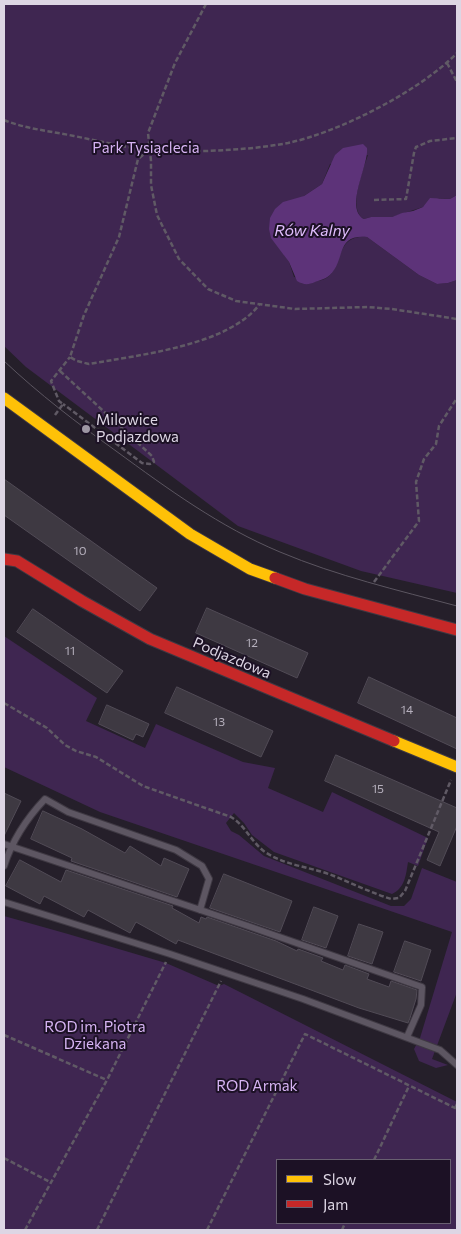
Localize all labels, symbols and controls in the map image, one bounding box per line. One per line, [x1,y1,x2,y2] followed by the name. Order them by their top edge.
[92,139,200,157] park label: Park Tysiąclecia
[274,221,350,241] water label: Rów Kalny
[96,411,179,446] place label: Milowice Podjazdowa
[80,423,92,435] marker: Milowice Podjazdowa
[74,544,86,558] house number: 10
[190,634,274,682] street label: Podjazdowa
[246,636,258,650] house number: 12
[65,644,75,658] house number: 11
[401,703,413,717] house number: 14
[213,715,225,729] house number: 13
[372,782,384,796] house number: 15
[44,1018,146,1053] park label: ROD im. Piotra Dziekana
[216,1077,298,1095] park label: ROD Armak
[276,1159,451,1224] legend
[323,1170,356,1188] text: Slow
[323,1195,348,1213] text: Jam

